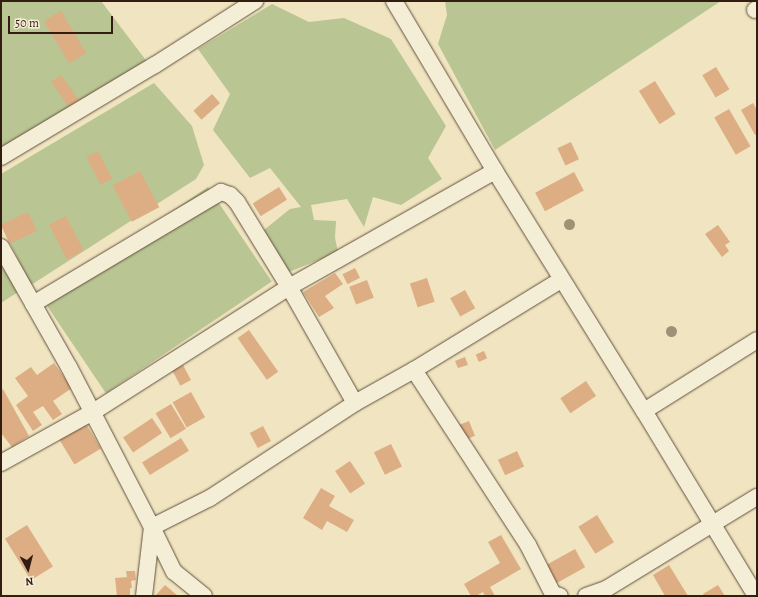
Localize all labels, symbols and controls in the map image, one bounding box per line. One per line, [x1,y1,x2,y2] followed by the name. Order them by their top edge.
[10,8,115,34] scale bar
[15,15,39,31] text: 50 m
[8,549,48,589] north arrow
[25,573,34,589] text: N

